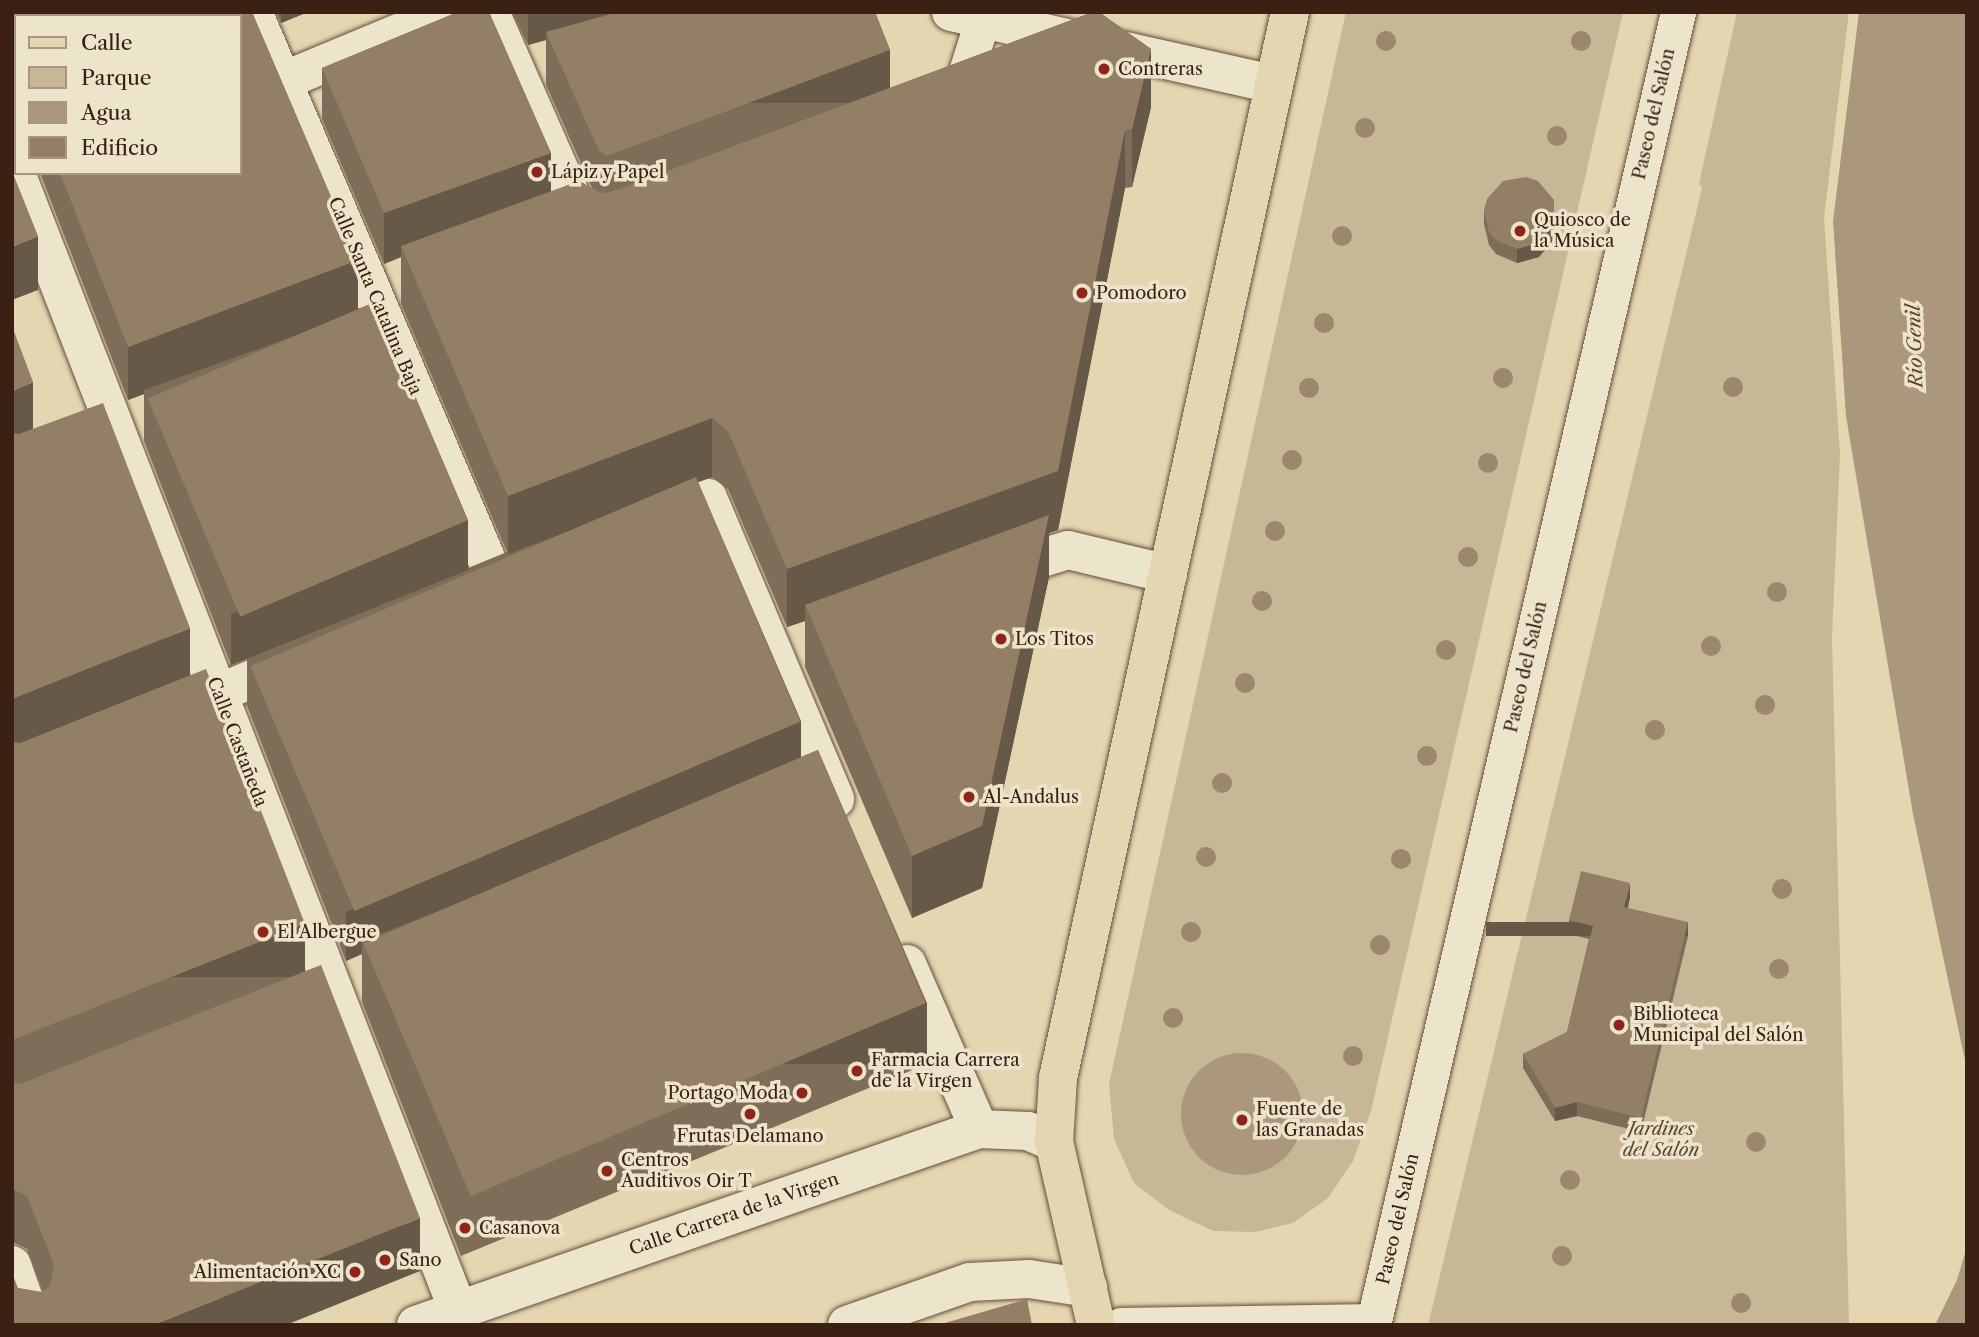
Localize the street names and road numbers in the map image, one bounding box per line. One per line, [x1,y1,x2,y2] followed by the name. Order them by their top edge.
[1628,46,1680,182] street label: Paseo del Salón
[323,194,427,398] street label: Calle Santa Catalina Baja
[1500,599,1552,735] street label: Paseo del Salón
[202,674,272,810] street label: Calle Castañeda
[1372,1151,1424,1287] street label: Paseo del Salón
[626,1168,842,1260] street label: Calle Carrera de la Virgen

